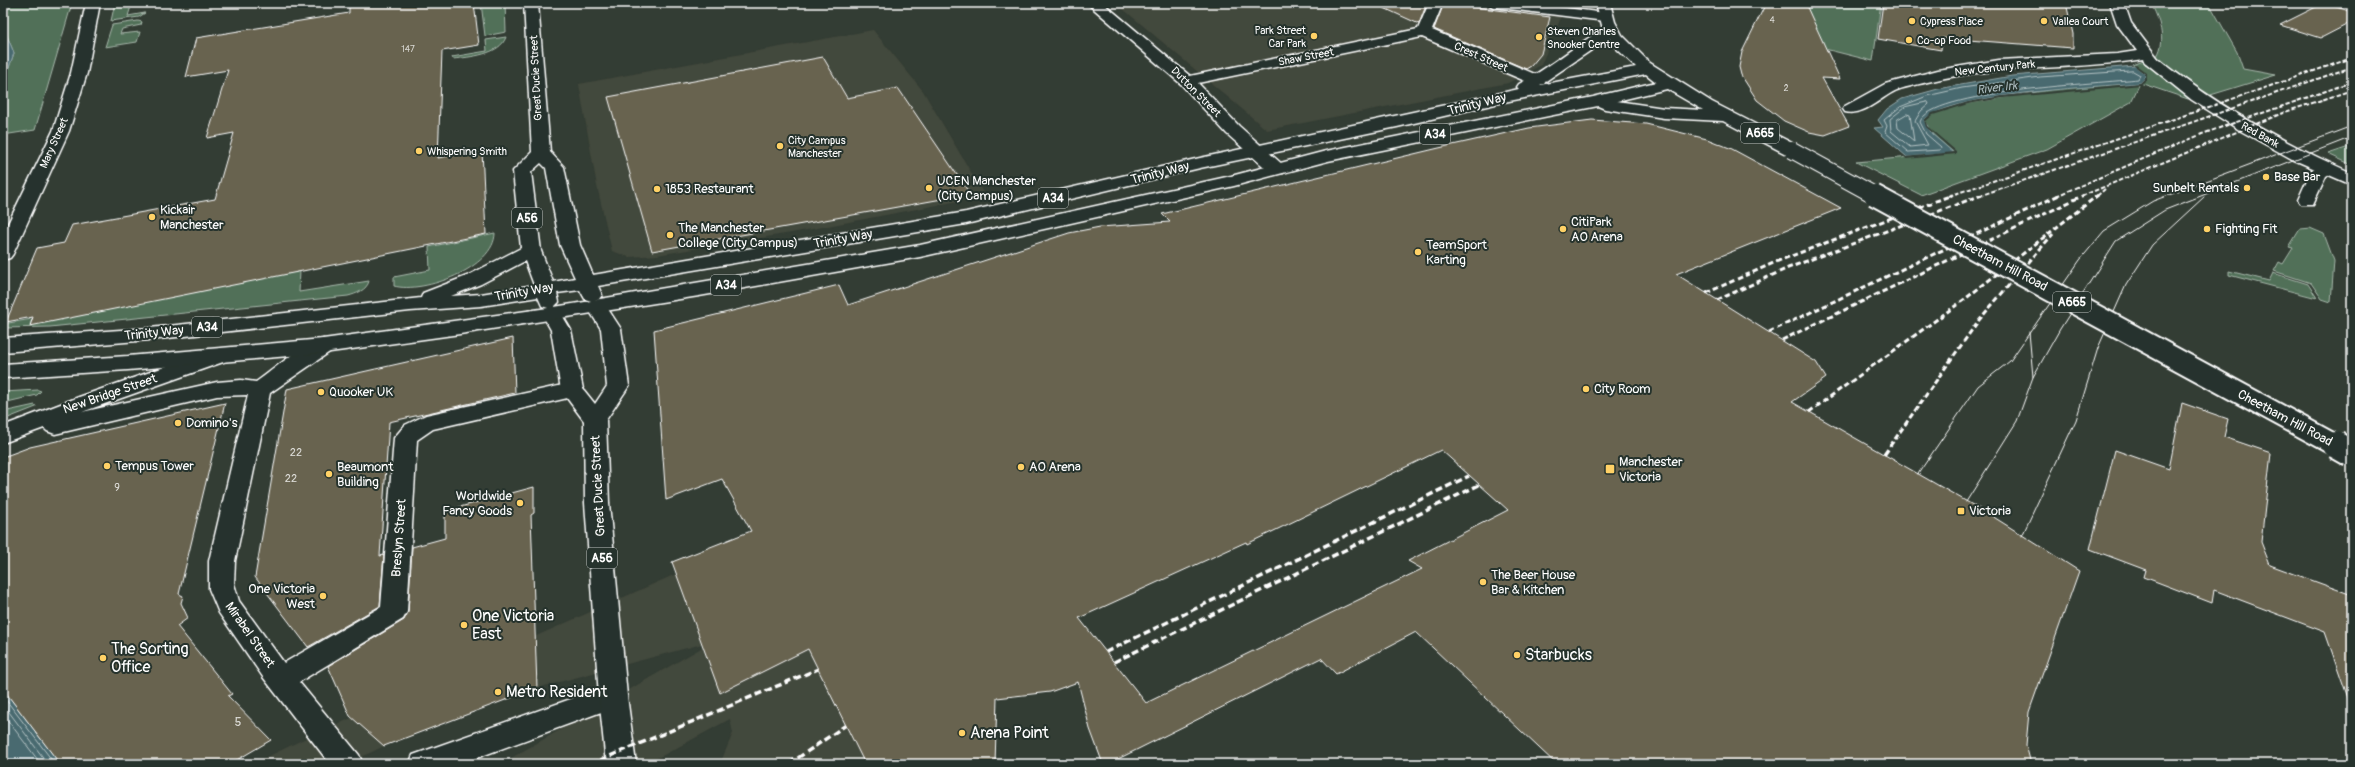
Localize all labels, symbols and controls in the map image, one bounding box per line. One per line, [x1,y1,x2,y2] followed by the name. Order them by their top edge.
[1769,15,1775,26] house number: 4
[1920,15,1983,28] place label: Cypress Place
[2052,15,2109,28] place label: Vallea Court
[1907,16,1917,26] marker: Cypress Place
[2039,16,2049,26] marker: Vallea Court
[1255,24,1307,50] place label: Park Street Car Park
[1547,25,1620,51] place label: Steven Charles Snooker Centre
[1309,31,1319,41] marker: Park Street Car Park
[1534,32,1544,42] marker: Steven Charles Snooker Centre
[527,34,545,121] street label: Great Ducie Street
[1917,34,1971,47] place label: Co-op Food
[1904,35,1914,45] marker: Co-op Food
[1452,39,1510,75] street label: Crest Street
[401,44,415,55] house number: 147
[1277,45,1335,69] street label: Shaw Street
[1954,57,2036,79] street label: New Century Park
[1168,64,1224,120] street label: Dutton Street
[1976,78,2019,98] water label: River Irk
[1783,83,1789,94] house number: 2
[1446,89,1508,119] street label: Trinity Way
[37,115,71,170] street label: Mary Street
[2239,119,2282,151] street label: Red Bank
[1741,123,1779,143] road number: A665
[1420,124,1450,144] road number: A34
[788,134,846,160] place label: City Campus Manchester
[775,141,785,151] marker: City Campus Manchester
[427,145,507,158] place label: Whispering Smith
[414,146,424,156] marker: Whispering Smith
[1129,158,1191,188] street label: Trinity Way
[2274,169,2321,185] place label: Base Bar
[2261,172,2271,182] marker: Base Bar
[937,173,1036,204] place label: UCEN Manchester (City Campus)
[2152,180,2239,196] place label: Sunbelt Rentals
[665,181,755,197] place label: 1853 Restaurant
[924,183,934,193] marker: UCEN Manchester (City Campus)
[2242,183,2252,193] marker: Sunbelt Rentals
[652,184,662,194] marker: 1853 Restaurant
[1038,188,1068,208] road number: A34
[160,202,224,233] place label: Kickair Manchester
[512,208,542,228] road number: A56
[147,212,157,222] marker: Kickair Manchester
[1571,214,1623,245] place label: CitiPark AO Arena
[678,220,798,251] place label: The Manchester College (City Campus)
[2215,221,2278,237] place label: Fighting Fit
[1558,224,1568,234] marker: CitiPark AO Arena
[2202,224,2212,234] marker: Fighting Fit
[812,226,874,252] street label: Trinity Way
[665,230,675,240] marker: The Manchester College (City Campus)
[1950,231,2050,295] street label: Cheetham Hill Road
[1426,237,1488,268] place label: TeamSport Karting
[1413,247,1423,257] marker: TeamSport Karting
[711,275,741,295] road number: A34
[493,279,555,305] street label: Trinity Way
[2053,292,2091,312] road number: A665
[192,317,222,337] road number: A34
[124,322,185,344] street label: Trinity Way
[61,370,160,418] street label: New Bridge Street
[1594,381,1651,397] place label: City Room
[329,384,393,400] place label: Quooker UK
[1581,384,1591,394] marker: City Room
[2235,386,2335,450] street label: Cheetham Hill Road
[316,387,326,397] marker: Quooker UK
[186,415,238,431] place label: Domino's
[173,418,183,428] marker: Domino's
[587,434,609,537] street label: Great Ducie Street
[290,446,302,459] house number: 22
[1619,454,1683,485] place label: Manchester Victoria
[115,458,194,474] place label: Tempus Tower
[337,459,394,490] place label: Beaumont Building
[1029,459,1081,475] place label: AO Arena
[102,461,112,471] marker: Tempus Tower
[1016,462,1026,472] marker: AO Arena
[1604,463,1616,475] marker: Manchester Victoria
[324,469,334,479] marker: Beaumont Building
[285,472,297,485] house number: 22
[114,481,120,494] house number: 9
[442,488,513,519] place label: Worldwide Fancy Goods
[388,498,410,577] street label: Breslyn Street
[515,498,525,508] marker: Worldwide Fancy Goods
[1969,503,2011,519] place label: Victoria
[1956,506,1966,516] marker: Victoria
[587,548,617,568] road number: A56
[1491,567,1576,598] place label: The Beer House Bar & Kitchen
[1478,577,1488,587] marker: The Beer House Bar & Kitchen
[248,581,316,612] place label: One Victoria West
[318,591,328,601] marker: One Victoria West
[222,599,279,671] street label: Mirabel Street
[472,606,554,644] place label: One Victoria East
[459,620,469,630] marker: One Victoria East
[111,639,189,677] place label: The Sorting Office
[1525,645,1592,665] place label: Starbucks
[1512,650,1522,660] marker: Starbucks
[98,653,108,663] marker: The Sorting Office
[506,682,608,702] place label: Metro Resident
[493,687,503,697] marker: Metro Resident
[234,714,242,730] house number: 5
[970,723,1049,743] place label: Arena Point
[957,728,967,738] marker: Arena Point

